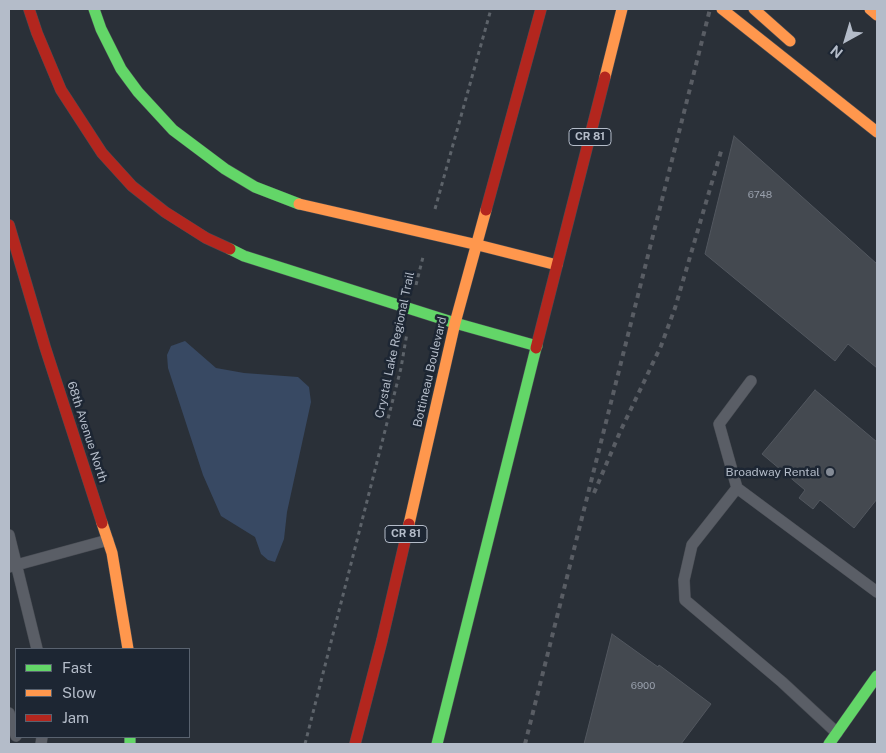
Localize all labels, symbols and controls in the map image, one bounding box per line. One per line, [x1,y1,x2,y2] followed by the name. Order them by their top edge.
[821,15,871,65] north arrow
[827,42,846,61] text: N
[569,128,611,146] road number: CR 81
[748,189,772,201] house number: 6748
[372,271,418,419] street label: Crystal Lake Regional Trail
[410,315,450,429] street label: Bottineau Boulevard
[64,380,110,484] street label: 68th Avenue North
[726,465,820,479] place label: Broadway Rental
[824,466,836,478] marker: Broadway Rental
[385,526,427,542] road number: CR 81
[15,648,190,738] legend
[62,659,92,676] text: Fast
[631,680,655,692] house number: 6900
[62,684,96,701] text: Slow
[62,709,89,726] text: Jam

